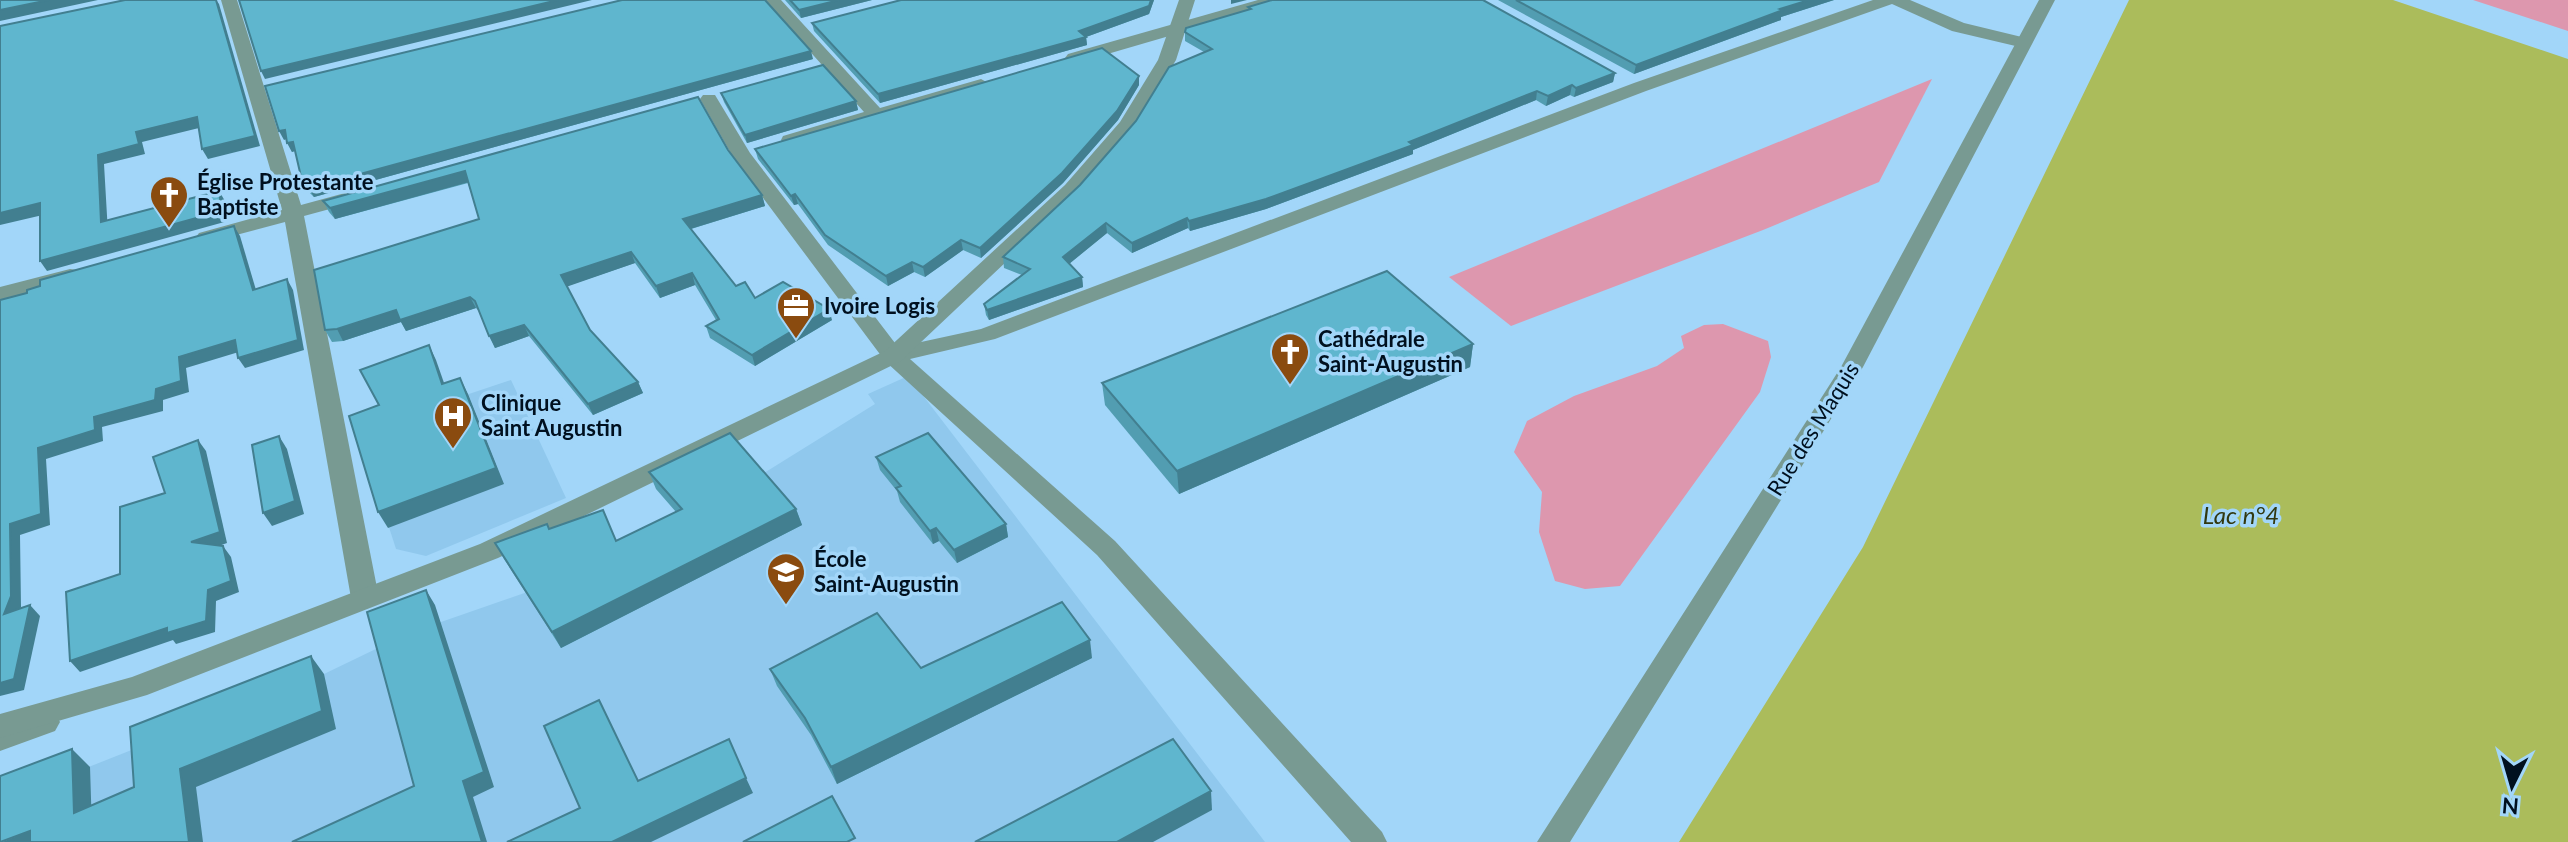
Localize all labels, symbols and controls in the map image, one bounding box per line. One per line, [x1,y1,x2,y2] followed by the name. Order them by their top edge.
[197,168,374,220] place label: Église Protestante Baptiste
[148,174,190,229] church icon: Église Protestante Baptiste
[775,285,817,340] office icon: Ivoire Logis
[824,292,935,319] place label: Ivoire Logis
[1318,325,1463,377] place label: Cathédrale Saint-Augustin
[1269,331,1311,386] church icon: Cathédrale Saint-Augustin
[1761,357,1864,500] street label: Rue des Maquis
[481,389,622,441] place label: Clinique Saint Augustin
[432,395,474,450] hospital icon: Clinique Saint Augustin
[2203,500,2279,529] water label: Lac n°4
[814,545,959,597] place label: École Saint-Augustin
[765,551,807,606] school or university icon: École Saint-Augustin
[2472,746,2552,826] north arrow
[2501,792,2520,821] text: N

